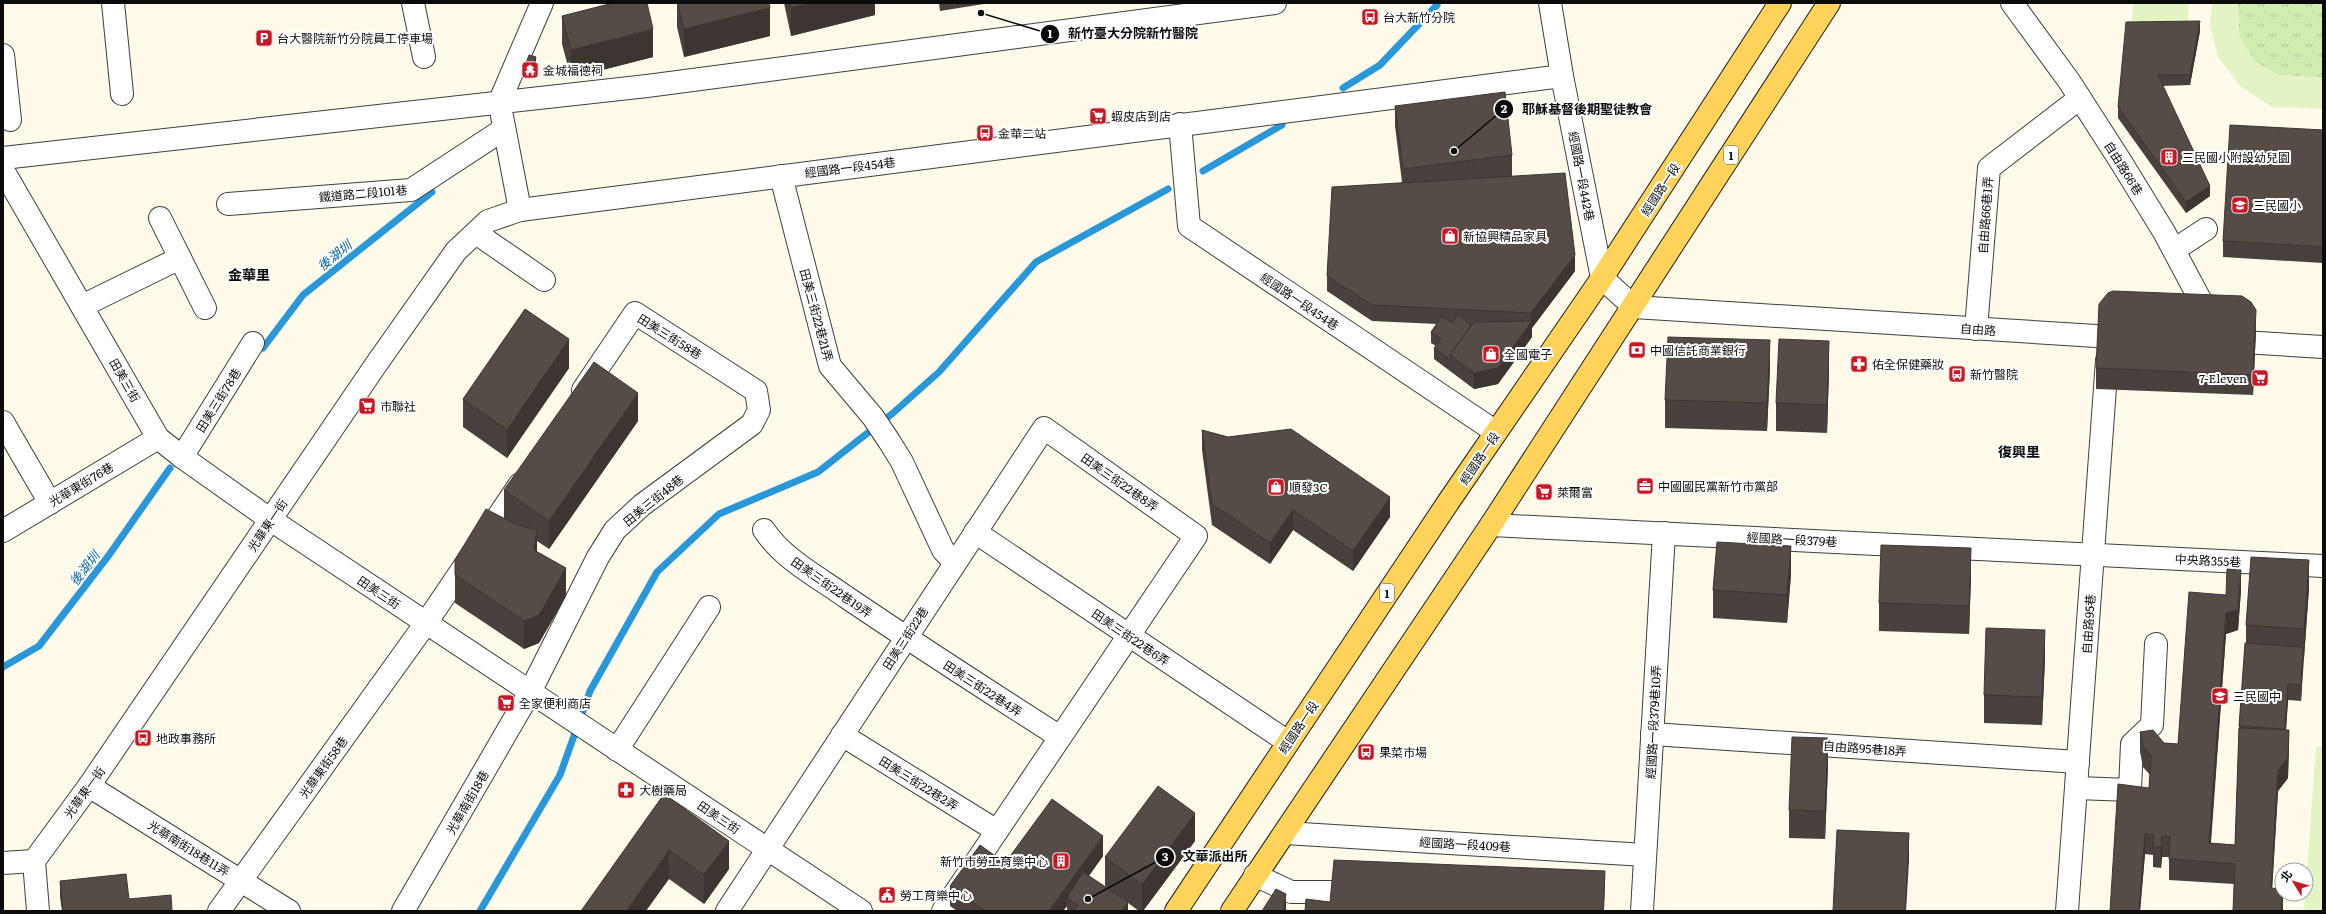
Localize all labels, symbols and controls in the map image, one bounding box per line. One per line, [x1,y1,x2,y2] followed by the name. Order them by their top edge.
[1360,7,1380,27] bus stop icon: 台大新竹分院
[1383,8,1455,26] place label: 台大新竹分院
[1040,21,1206,46] callout: 新竹臺大分院新竹醫院
[1068,23,1198,42] text: 新竹臺大分院新竹醫院
[1048,24,1053,42] text: 1
[254,28,274,48] parking icon: 台大醫院新竹分院員工停車場
[277,29,433,47] place label: 台大醫院新竹分院員工停車場
[520,60,540,80] temple icon: 金城福德祠
[543,61,603,79] place label: 金城福德祠
[1494,97,1660,122] callout: 耶穌基督後期聖徒教會
[1501,99,1508,117] text: 2
[1522,99,1653,118] text: 耶穌基督後期聖徒教會
[1088,106,1108,126] supermarket icon: 蝦皮店到店
[1111,107,1171,125] place label: 蝦皮店到店
[975,123,995,143] bus stop icon: 金華二站
[998,124,1046,142] place label: 金華二站
[1564,129,1600,223] street label: 經國路一段442巷
[2100,137,2148,199] street label: 自由路66巷
[1724,146,1738,164] road number: 1
[2159,147,2179,167] building icon: 三民國小附設幼兒園
[2182,148,2290,166] place label: 三民國小附設幼兒園
[804,153,896,181] street label: 經國路一段454巷
[1636,159,1684,219] street label: 經國路一段
[1973,176,1997,254] street label: 自由路66巷1弄
[318,180,408,206] street label: 鐵道路二段101巷
[2230,195,2250,215] school or university icon: 三民國小
[2253,196,2301,214] place label: 三民國小
[1440,226,1460,246] shop icon: 新協興精品家具
[1463,227,1547,245] place label: 新協興精品家具
[313,234,357,275] water label: 後湖圳
[228,264,270,284] district label: 金華里
[796,267,838,363] street label: 田美三街22巷21弄
[1257,268,1343,334] street label: 經國路一段454巷
[634,309,706,363] street label: 田美三街58巷
[1959,319,1997,339] street label: 自由路
[1627,340,1647,360] bank icon: 中國信託商業銀行
[1650,341,1746,359] place label: 中國信託商業銀行
[1481,344,1501,364] shop icon: 全國電子
[1504,345,1552,363] place label: 全國電子
[1849,354,1869,374] pharmacy icon: 佑全保健藥妝
[105,355,145,405] street label: 田美三街
[1872,355,1944,373] place label: 佑全保健藥妝
[191,364,245,436] street label: 田美三街78巷
[1947,364,1967,384] bus stop icon: 新竹醫院
[1970,365,2018,383] place label: 新竹醫院
[2250,368,2270,388] supermarket icon: 7-Eleven
[2199,369,2247,387] place label: 7-Eleven
[357,396,377,416] supermarket icon: 市聯社
[380,397,416,415] place label: 市聯社
[1455,428,1503,488] street label: 經國路一段
[1998,441,2040,461] district label: 復興里
[1078,449,1162,515] street label: 田美三街22巷8弄
[45,458,117,510] street label: 光華東街76巷
[619,470,687,530] street label: 田美三街48巷
[1635,476,1655,496] office icon: 中國國民黨新竹市黨部
[1266,477,1286,497] shop icon: 順發3C
[1658,477,1778,495] place label: 中國國民黨新竹市黨部
[1289,478,1328,496] place label: 順發3C
[1534,482,1554,502] supermarket icon: 萊爾富
[1557,483,1593,501] place label: 萊爾富
[243,495,291,555] street label: 光華東一街
[1746,528,1838,550] street label: 經國路一段379巷
[65,545,105,589] water label: 後湖圳
[2174,549,2242,571] street label: 中央路355巷
[788,552,876,622] street label: 田美三街22巷19弄
[354,571,404,613] street label: 田美三街
[1380,584,1394,602] road number: 1
[2077,593,2099,655] street label: 自由路95巷
[878,603,932,673] street label: 田美三街22巷
[1088,604,1174,670] street label: 田美三街22巷6弄
[940,656,1026,720] street label: 田美三街22巷4弄
[1641,664,1665,780] street label: 經國路一段379巷10弄
[2210,686,2230,706] school or university icon: 三民國中
[2233,687,2281,705] place label: 三民國中
[496,693,516,713] supermarket icon: 全家便利商店
[519,694,591,712] place label: 全家便利商店
[1274,697,1322,757] street label: 經國路一段
[133,728,153,748] bus stop icon: 地政事務所
[156,729,216,747] place label: 地政事務所
[294,732,352,802] street label: 光華東街58巷
[1823,736,1907,760] street label: 自由路95巷18弄
[1356,742,1376,762] bus stop icon: 果菜市場
[1379,743,1427,761] place label: 果菜市場
[876,751,962,815] street label: 田美三街22巷2弄
[59,762,109,822] street label: 光華東一街
[441,767,493,837] street label: 光華南街18巷
[616,780,636,800] pharmacy icon: 大樹藥局
[639,781,687,799] place label: 大樹藥局
[694,796,744,838] street label: 田美三街
[145,816,233,880] street label: 光華南街18巷11弄
[1419,833,1511,855] street label: 經國路一段409巷
[1155,844,1256,869] callout: 文華派出所
[1182,846,1248,865] text: 文華派出所
[1162,847,1169,865] text: 3
[1051,851,1071,871] building icon: 新竹市勞工育樂中心
[940,852,1048,870] place label: 新竹市勞工育樂中心
[2274,862,2314,902] north arrow
[2276,866,2295,884] text: 北
[877,885,897,905] public building icon: 勞工育樂中心
[900,886,972,904] place label: 勞工育樂中心

